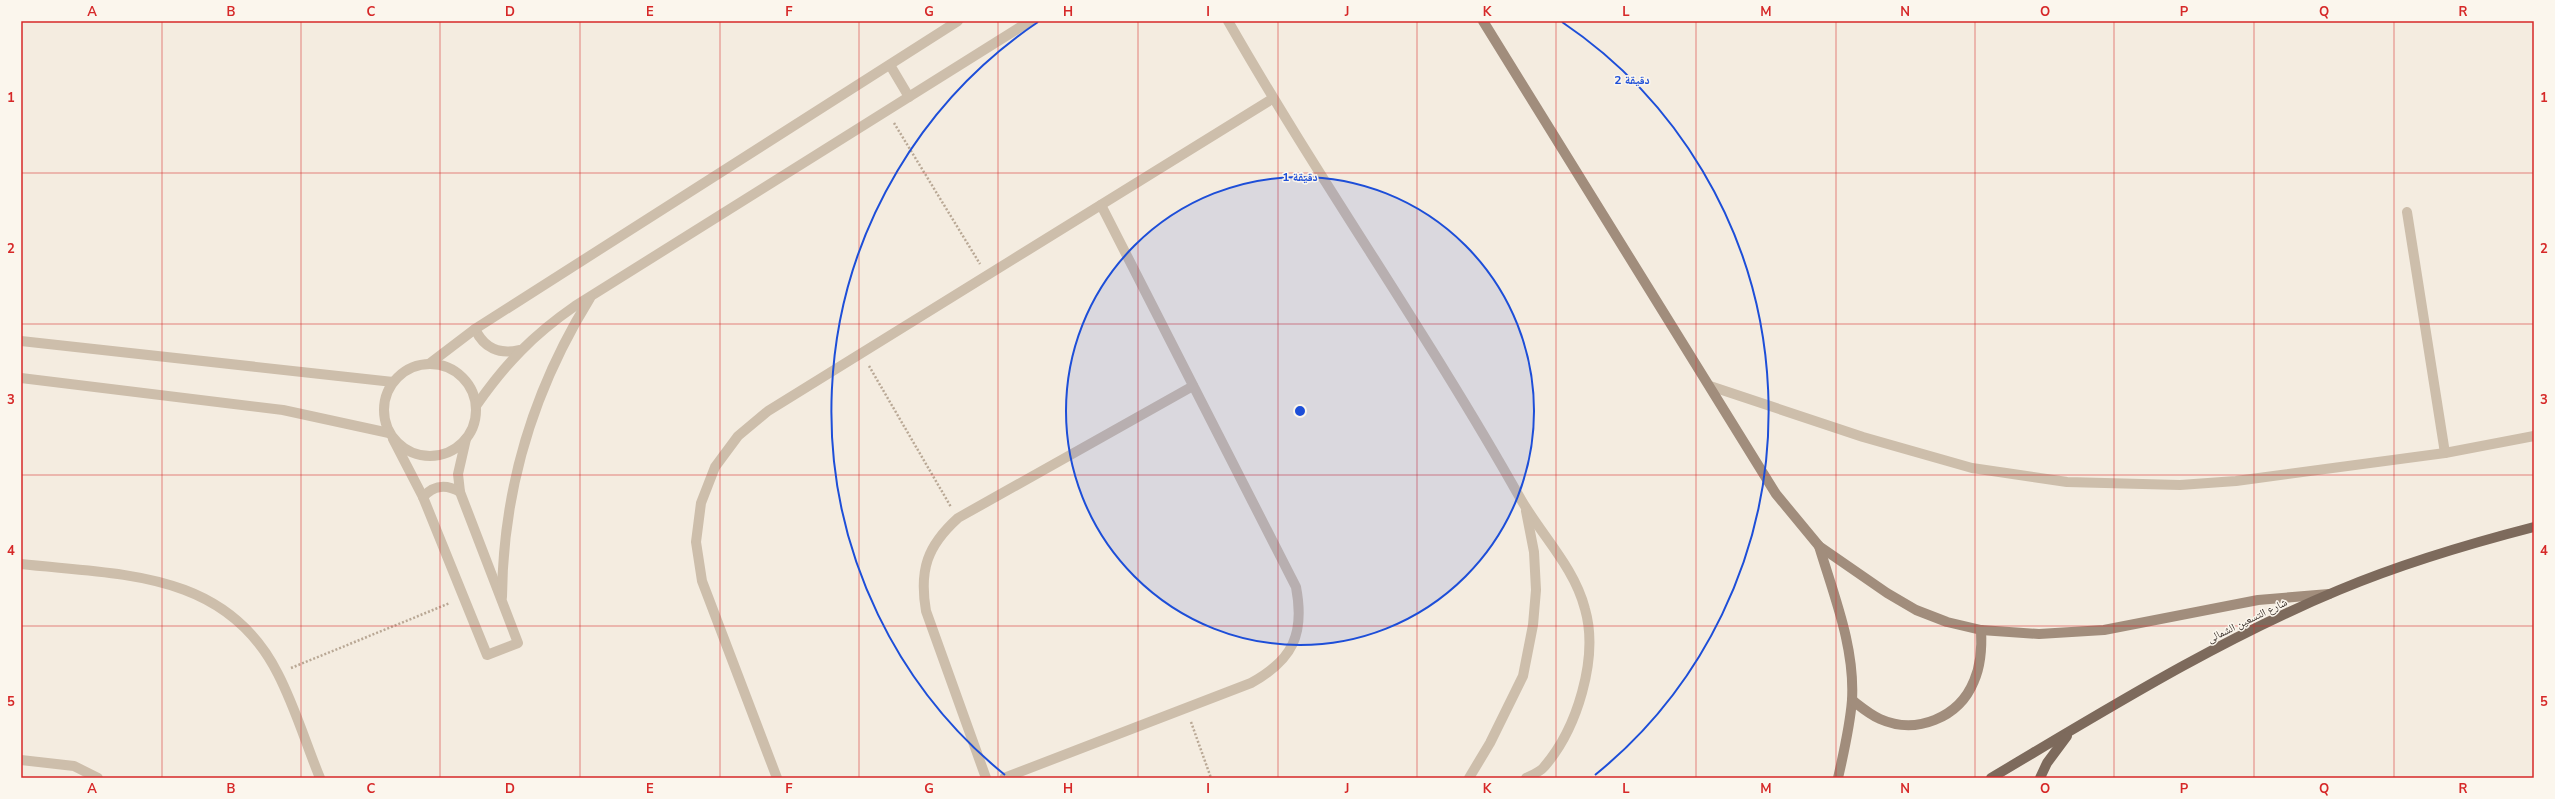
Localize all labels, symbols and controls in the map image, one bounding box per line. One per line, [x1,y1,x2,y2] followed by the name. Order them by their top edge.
[87,3,97,21] text: A
[227,3,236,21] text: B
[367,3,376,21] text: C
[505,3,515,21] text: D
[646,3,654,21] text: E
[785,3,793,21] text: F
[924,3,934,21] text: G
[1063,3,1073,21] text: H
[1206,3,1210,21] text: I
[1344,3,1349,21] text: J
[1483,3,1492,21] text: K
[1622,3,1630,21] text: L
[1760,3,1772,21] text: M
[1900,3,1910,21] text: N
[2040,3,2050,21] text: O
[2180,3,2189,21] text: P
[2319,3,2329,21] text: Q
[2459,3,2468,21] text: R
[1614,72,1650,88] text: 2 دقيقة
[7,89,15,107] text: 1
[2540,89,2548,107] text: 1
[1282,169,1318,185] text: 1 دقيقة
[7,240,15,258] text: 2
[2540,240,2548,258] text: 2
[7,391,15,409] text: 3
[2540,391,2548,409] text: 3
[1293,404,1307,418] centre of rings
[7,542,15,560] text: 4
[2540,542,2548,560] text: 4
[2205,595,2290,646] street label: شارع التسعين الشمالى
[7,693,15,711] text: 5
[2540,693,2548,711] text: 5
[87,780,97,798] text: A
[227,780,236,798] text: B
[367,780,376,798] text: C
[505,780,515,798] text: D
[646,780,654,798] text: E
[785,780,793,798] text: F
[924,780,934,798] text: G
[1063,780,1073,798] text: H
[1206,780,1210,798] text: I
[1344,780,1349,798] text: J
[1483,780,1492,798] text: K
[1622,780,1630,798] text: L
[1760,780,1772,798] text: M
[1900,780,1910,798] text: N
[2040,780,2050,798] text: O
[2180,780,2189,798] text: P
[2319,780,2329,798] text: Q
[2459,780,2468,798] text: R

